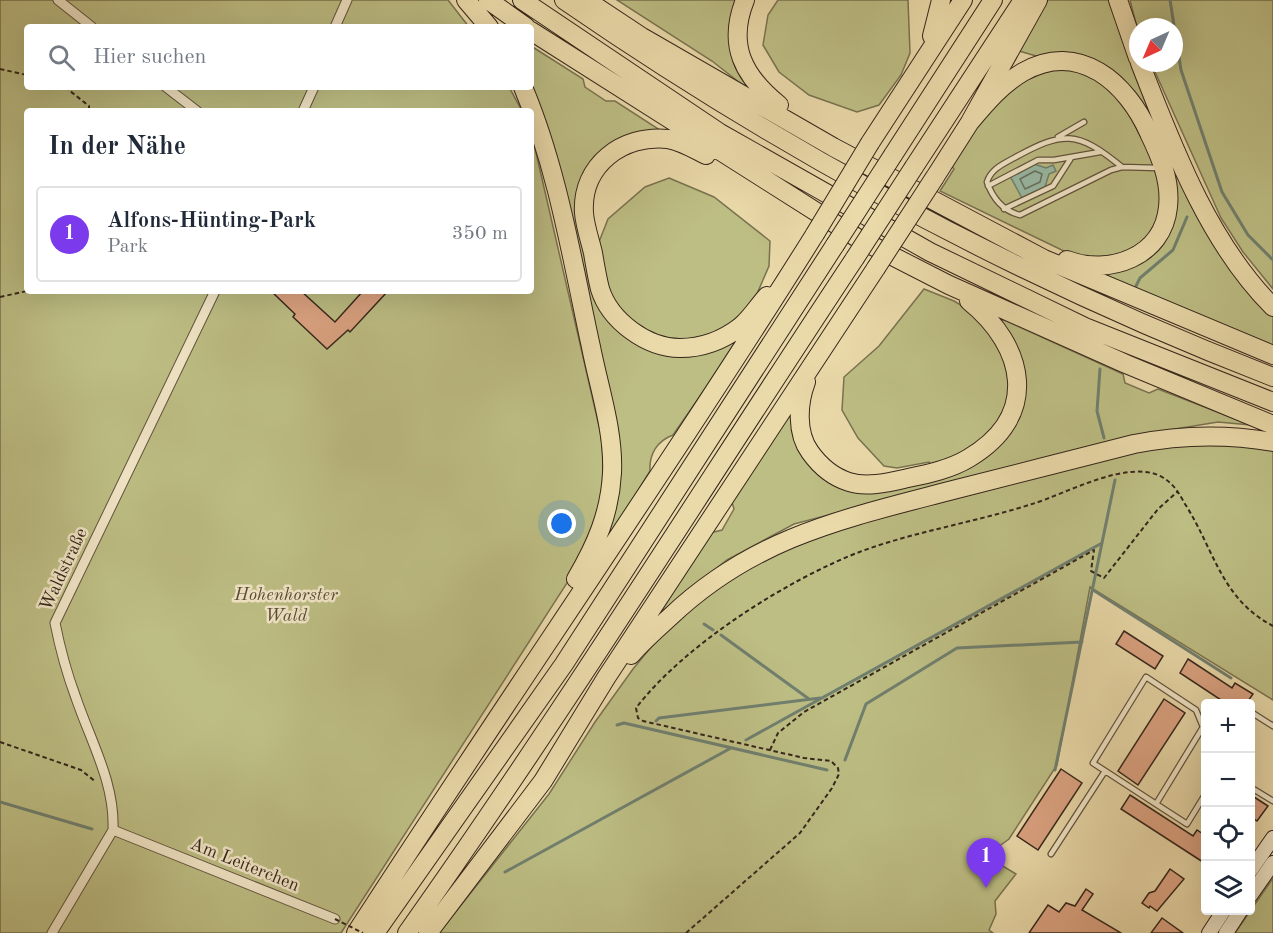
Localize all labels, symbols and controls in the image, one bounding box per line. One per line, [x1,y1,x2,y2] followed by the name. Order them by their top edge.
[1129,18,1183,72] north arrow
[24,24,534,90] search box
[45,41,78,74] icon: search
[93,46,206,68] text: Hier suchen
[48,134,186,160] text: In der Nähe
[107,210,316,232] text: Alfons-Hünting-Park
[64,224,75,244] text: 1
[452,224,508,244] text: 350 m
[107,237,148,257] text: Park
[547,509,576,538] your location
[37,525,91,614] street label: Waldstraße
[233,586,339,625] park label: Hohenhorster Wald
[1201,699,1255,915] map controls
[1201,699,1255,753] button: +
[1201,753,1255,807] button: −
[1201,807,1255,861] button: locate
[188,835,302,895] street label: Am Leiterchen
[966,838,1006,888] pin: 1
[1201,861,1255,915] button: layers

